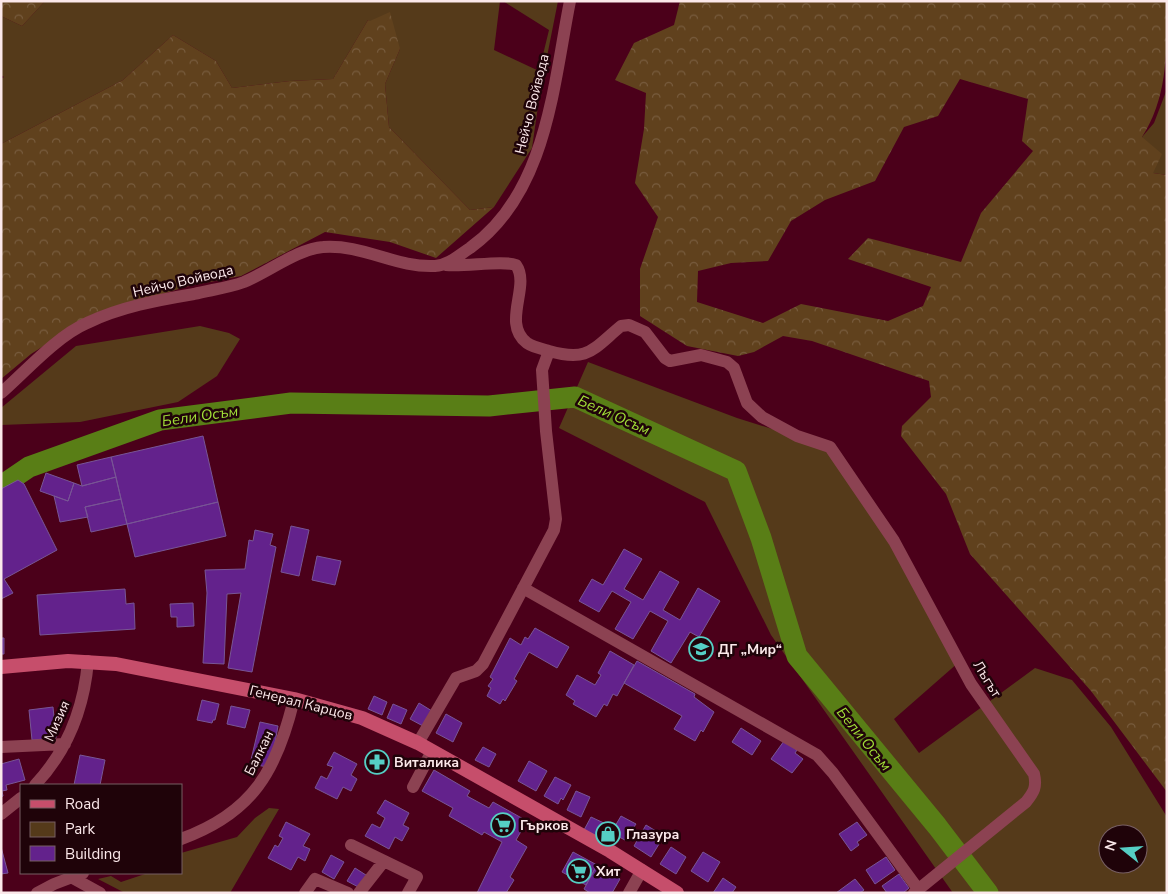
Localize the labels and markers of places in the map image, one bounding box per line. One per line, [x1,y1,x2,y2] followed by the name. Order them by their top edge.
[688,636,714,662] school or university icon: ДГ „Мир“
[718,640,782,659] place label: ДГ „Мир“
[364,749,390,775] pharmacy icon: Виталика
[394,753,459,772] place label: Виталика
[490,812,516,838] supermarket icon: Гърков
[520,816,568,835] place label: Гърков
[595,821,621,847] shop icon: Глазура
[626,825,679,844] place label: Глазура
[566,858,592,884] supermarket icon: Хит
[595,862,621,881] place label: Хит

